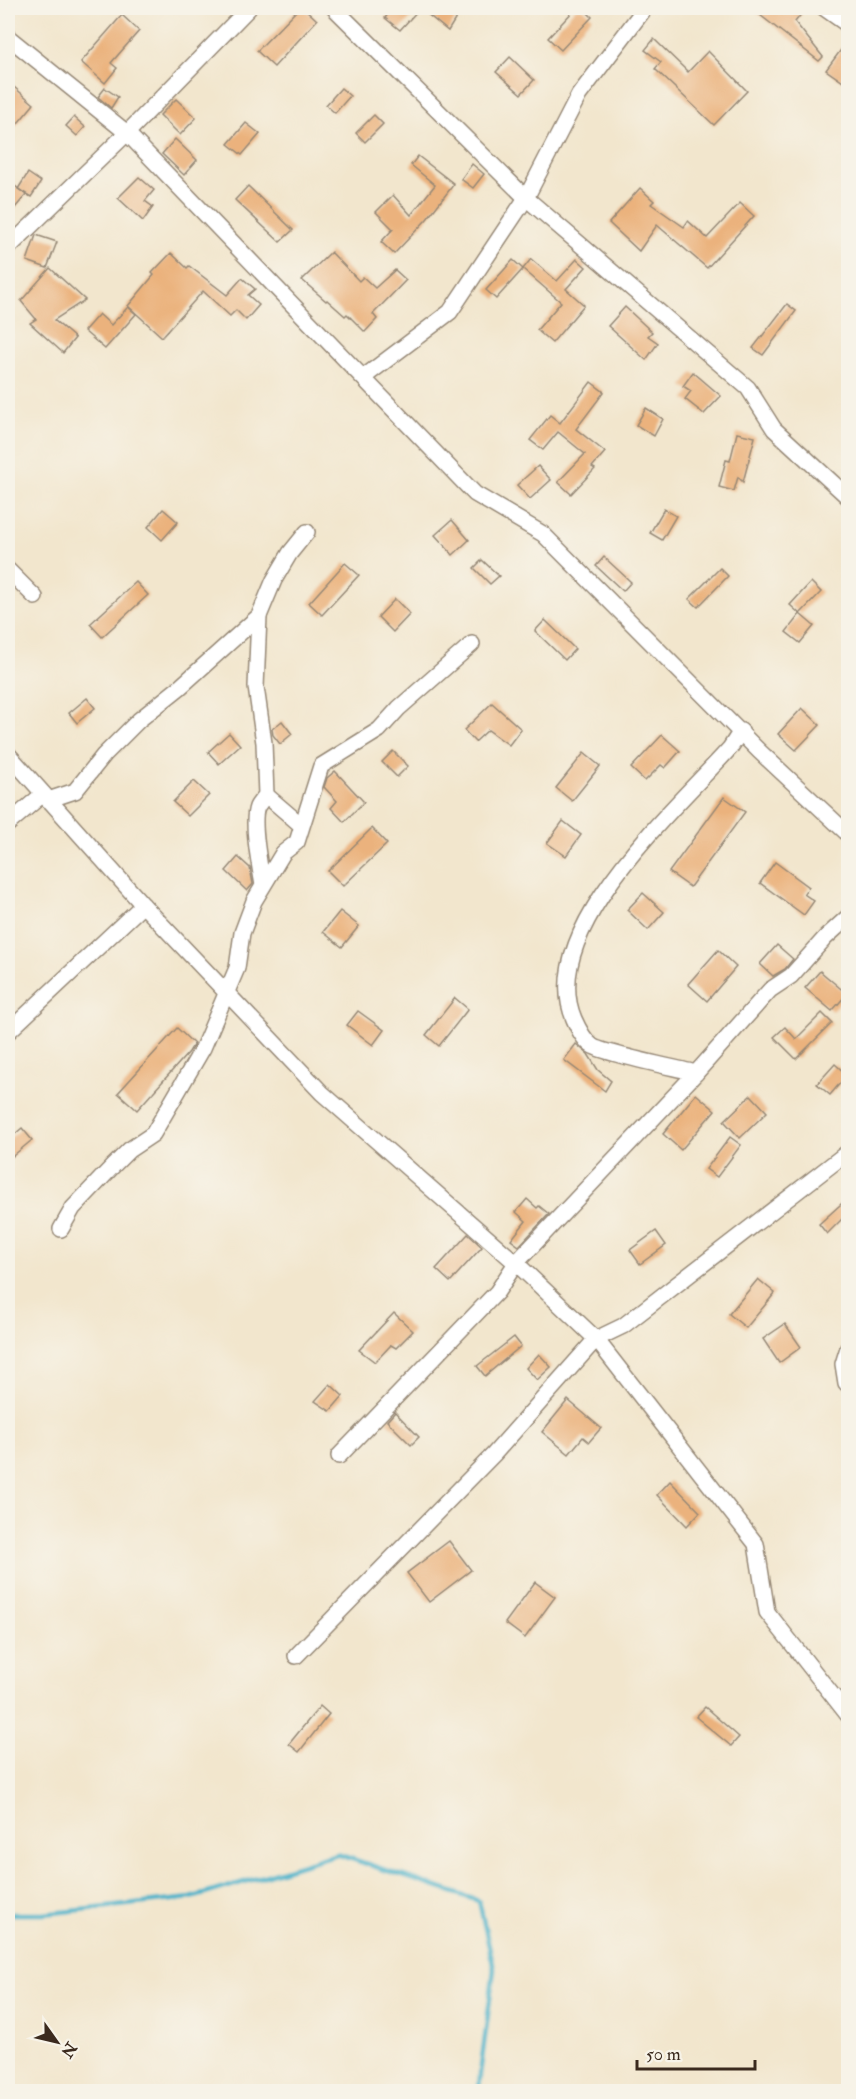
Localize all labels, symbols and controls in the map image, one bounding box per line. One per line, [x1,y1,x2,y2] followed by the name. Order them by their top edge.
[27,2012,87,2072] north arrow
[637,2033,756,2071] scale bar
[56,2037,81,2062] text: N
[646,2043,681,2066] text: 50 m

